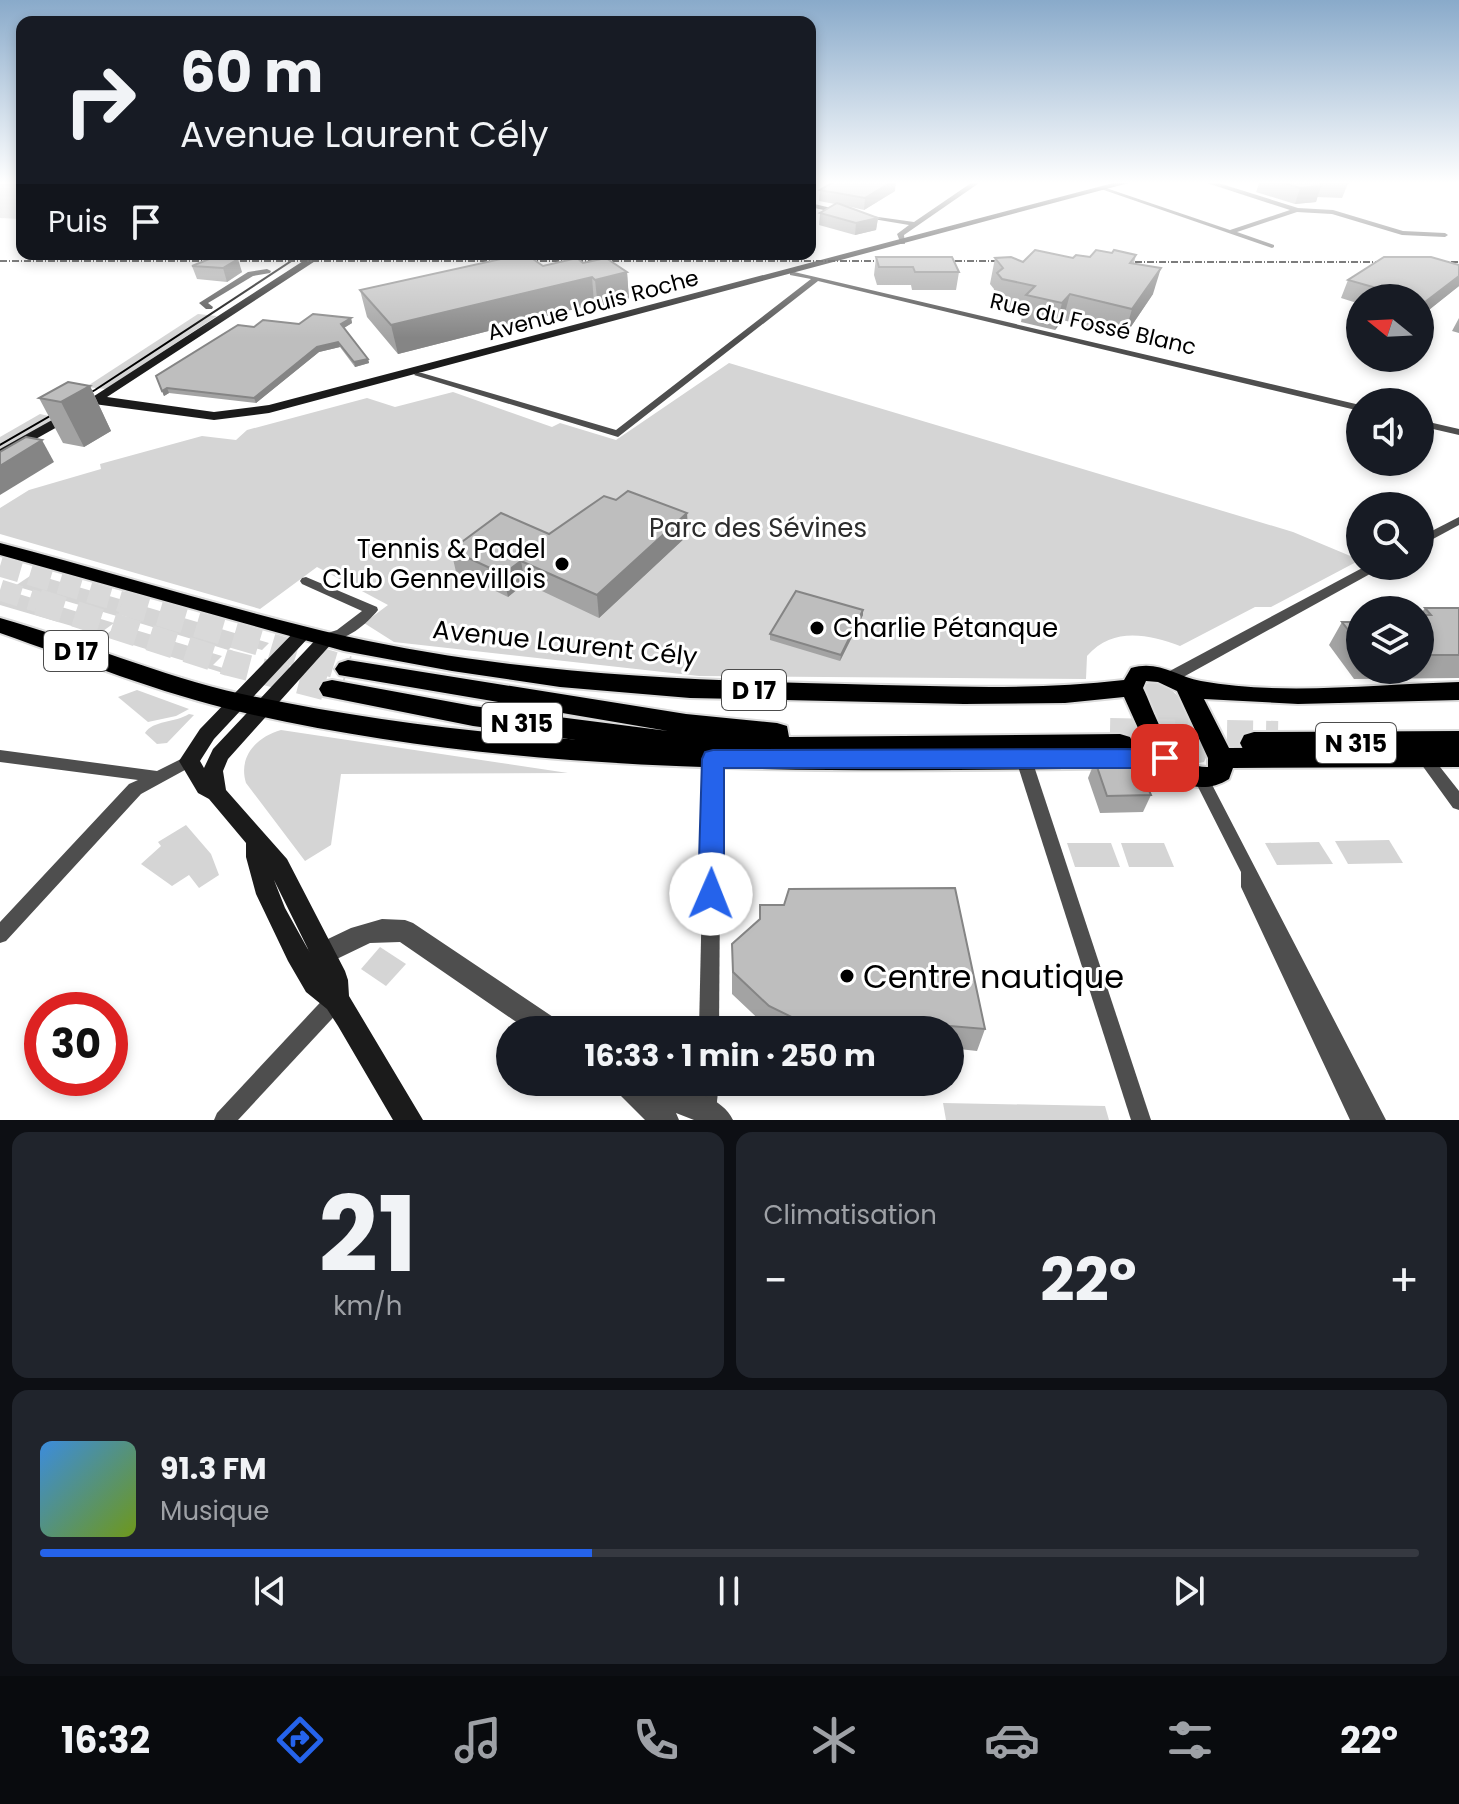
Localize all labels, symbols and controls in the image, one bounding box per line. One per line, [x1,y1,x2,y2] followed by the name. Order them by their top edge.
[180,33,323,112] text: 60 m
[48,48,152,152] icon: right
[180,109,548,160] text: Avenue Laurent Cély
[48,200,108,243] text: Puis
[124,200,168,244] icon: arrive
[484,262,702,348] street label: Avenue Louis Roche
[1346,284,1434,372] north arrow
[1346,284,1434,684] map controls
[987,285,1199,363] street label: Rue du Fossé Blanc
[1346,388,1434,476] button: sound
[1346,492,1434,580] button: search
[649,510,867,546] park label: Parc des Sévines
[322,531,546,597] place label: Tennis & Padel Club Gennevillois
[553,555,571,573] marker: Tennis & Padel Club Gennevillois
[1346,596,1434,684] button: layers
[833,610,1058,646] place label: Charlie Pétanque
[431,611,700,675] street label: Avenue Laurent Cély
[808,619,826,637] marker: Charlie Pétanque
[44,631,108,671] road number: D 17
[722,670,786,710] road number: D 17
[482,703,562,743] road number: N 315
[1316,723,1396,763] road number: N 315
[1131,724,1199,792] pin
[1143,736,1187,780] icon: arrive
[669,852,753,936] position arrow
[863,954,1124,999] place label: Centre nautique
[838,967,856,985] marker: Centre nautique
[24,992,128,1096] speed limit sign: 30
[584,1034,876,1077] text: 16:33 · 1 min · 250 m
[319,1162,417,1307] text: 21
[764,1197,937,1233] text: Climatisation
[1040,1238,1137,1322] text: 22°
[764,1250,788,1311] text: −
[1389,1250,1419,1311] text: +
[333,1288,402,1324] text: km/h
[160,1447,267,1490] text: 91.3 FM
[160,1493,269,1529] text: Musique
[248,1569,292,1613] icon: previous
[707,1569,751,1613] icon: pause
[1167,1569,1211,1613] icon: next
[272,1712,328,1768] icon: directions
[450,1712,506,1768] icon: music
[628,1712,684,1768] icon: phone
[806,1712,862,1768] icon: climate
[984,1712,1040,1768] icon: car
[1162,1712,1218,1768] icon: filters
[61,1715,150,1766] text: 16:32
[1340,1715,1398,1766] text: 22°

